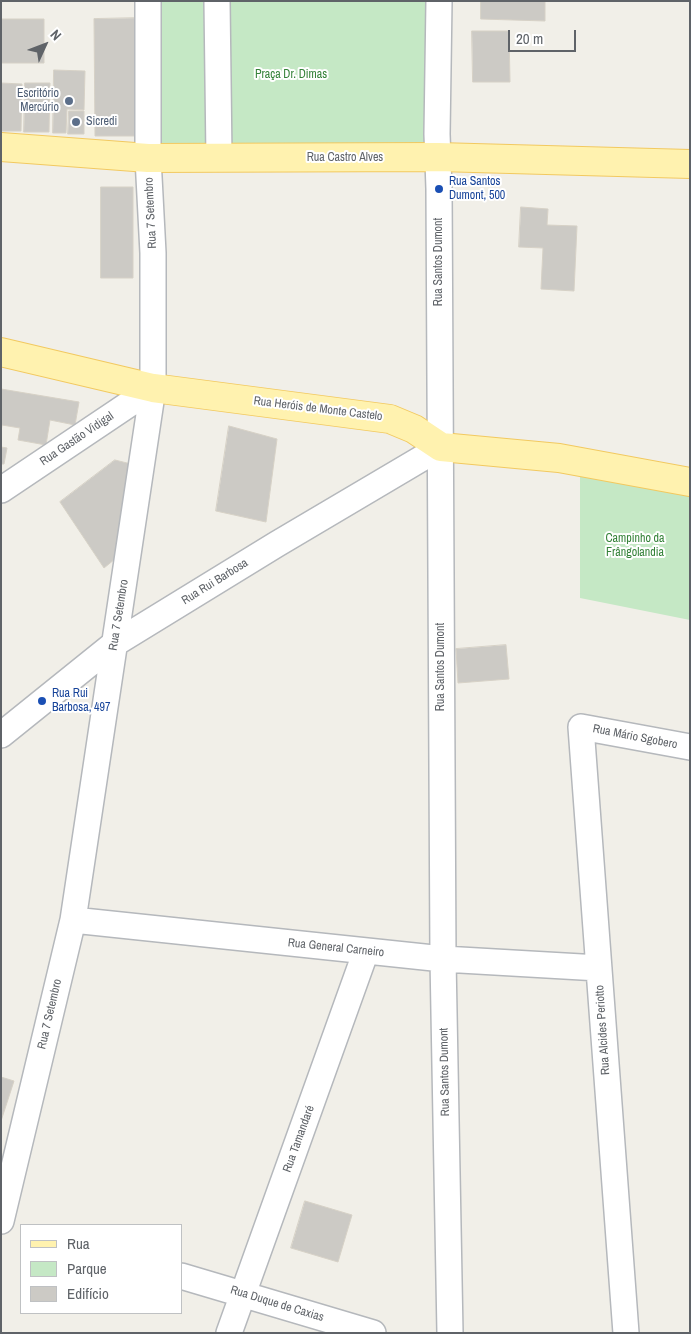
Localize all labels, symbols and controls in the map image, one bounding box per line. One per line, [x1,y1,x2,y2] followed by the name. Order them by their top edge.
[20,20,70,70] north arrow
[511,20,578,52] scale bar
[47,26,65,44] text: N
[516,28,543,49] text: 20 m
[255,68,327,82] park label: Praça Dr. Dimas
[17,87,59,115] place label: Escritório Mercúrio
[63,95,75,107] marker: Escritório Mercúrio
[86,115,117,129] place label: Sicredi
[70,116,82,128] marker: Sicredi
[307,151,383,165] street label: Rua Castro Alves
[449,175,505,203] place label: Rua Santos Dumont, 500
[142,177,160,249] street label: Rua 7 Setembro
[433,183,445,195] marker: Rua Santos Dumont, 500
[432,218,446,306] street label: Rua Santos Dumont
[253,394,383,424] street label: Rua Heróis de Monte Castelo
[37,409,117,469] street label: Rua Gastão Vidigal
[605,532,665,560] park label: Campinho da Frângolandia
[179,556,251,608] street label: Rua Rui Barbosa
[106,578,132,652] street label: Rua 7 Setembro
[434,623,448,711] street label: Rua Santos Dumont
[52,687,111,715] place label: Rua Rui Barbosa, 497
[36,695,48,707] marker: Rua Rui Barbosa, 497
[591,722,679,752] street label: Rua Mário Sgobero
[287,936,385,960] street label: Rua General Carneiro
[35,977,65,1051] street label: Rua 7 Setembro
[593,984,613,1076] street label: Rua Alcides Periotto
[437,1028,453,1116] street label: Rua Santos Dumont
[280,1104,318,1174] street label: Rua Tamandaré
[20,1224,182,1314] legend
[67,1233,90,1254] text: Rua
[67,1258,107,1279] text: Parque
[67,1283,109,1304] text: Edifício
[229,1283,325,1325] street label: Rua Duque de Caxias

